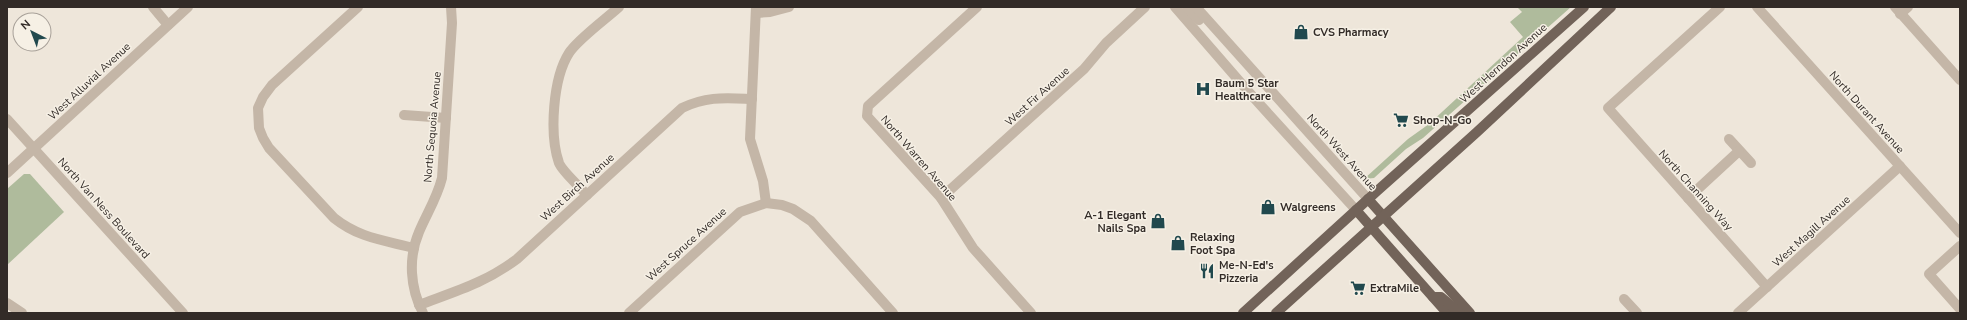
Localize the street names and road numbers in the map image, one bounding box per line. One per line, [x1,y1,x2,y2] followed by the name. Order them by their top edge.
[1456,20,1550,107] street label: West Herndon Avenue
[45,39,134,124] street label: West Alluvial Avenue
[1002,63,1073,129] street label: West Fir Avenue
[1826,68,1908,157] street label: North Durant Avenue
[420,71,445,183] street label: North Sequoia Avenue
[1303,111,1380,194] street label: North West Avenue
[877,112,960,204] street label: North Warren Avenue
[1655,147,1736,234] street label: North Channing Way
[537,150,618,225] street label: West Birch Avenue
[54,155,153,262] street label: North Van Ness Boulevard
[1769,192,1854,270] street label: West Magill Avenue
[643,204,730,285] street label: West Spruce Avenue

